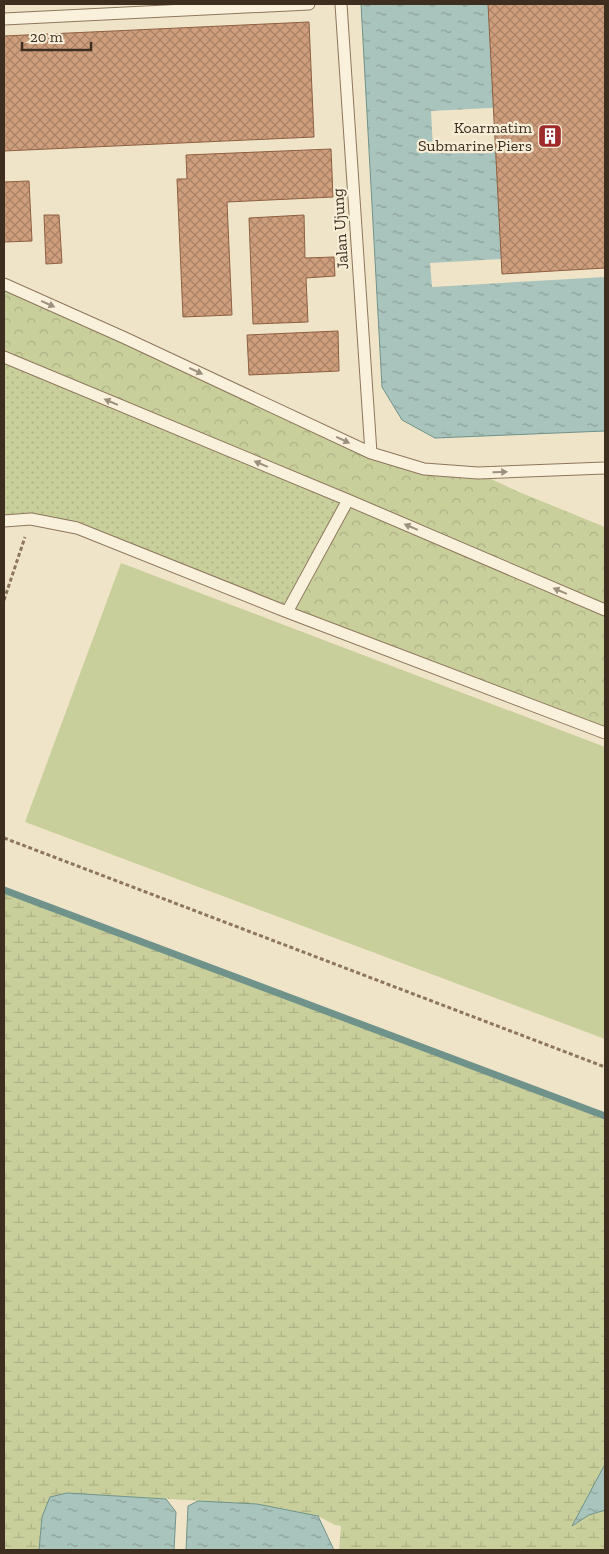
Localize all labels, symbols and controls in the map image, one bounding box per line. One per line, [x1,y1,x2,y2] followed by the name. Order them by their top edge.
[22,20,91,52] scale bar
[30,28,63,46] text: 20 m
[418,118,532,155] place label: Koarmatim Submarine Piers
[537,123,563,149] building icon: Koarmatim Submarine Piers
[328,187,352,270] street label: Jalan Ujung
[41,300,55,308] one-way arrow
[189,367,203,375] one-way arrow
[104,397,118,405] one-way arrow
[336,436,351,444] one-way arrow
[253,460,268,468] one-way arrow
[493,468,509,476] one-way arrow
[404,523,418,531] one-way arrow
[553,587,567,595] one-way arrow

